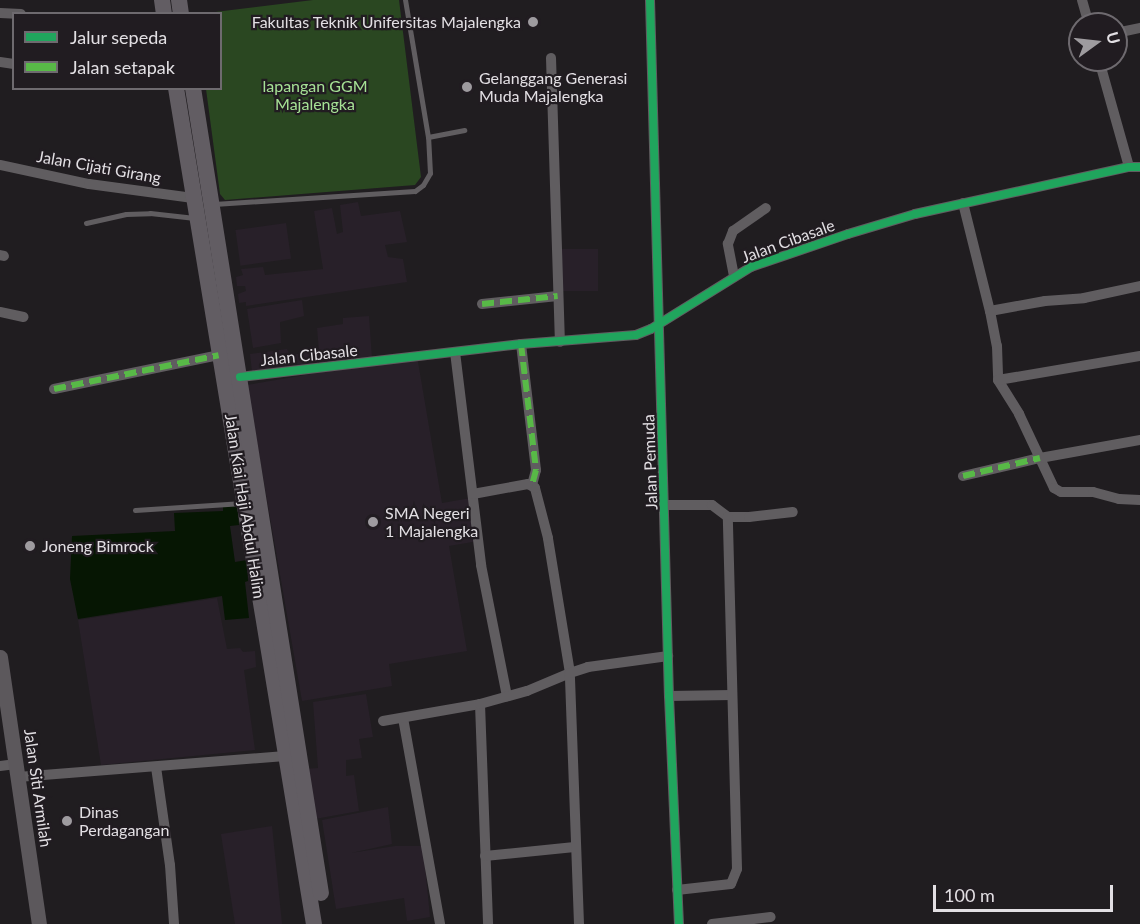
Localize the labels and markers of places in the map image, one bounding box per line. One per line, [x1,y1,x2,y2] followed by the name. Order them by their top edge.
[251,12,521,32] place label: Fakultas Teknik Unifersitas Majalengka
[526,15,540,29] marker: Fakultas Teknik Unifersitas Majalengka
[479,68,627,106] place label: Gelanggang Generasi Muda Majalengka
[460,80,474,94] marker: Gelanggang Generasi Muda Majalengka
[385,503,478,541] place label: SMA Negeri 1 Majalengka
[366,515,380,529] marker: SMA Negeri 1 Majalengka
[42,536,154,556] place label: Joneng Bimrock
[23,539,37,553] marker: Joneng Bimrock
[79,802,169,840] place label: Dinas Perdagangan
[60,814,74,828] marker: Dinas Perdagangan

